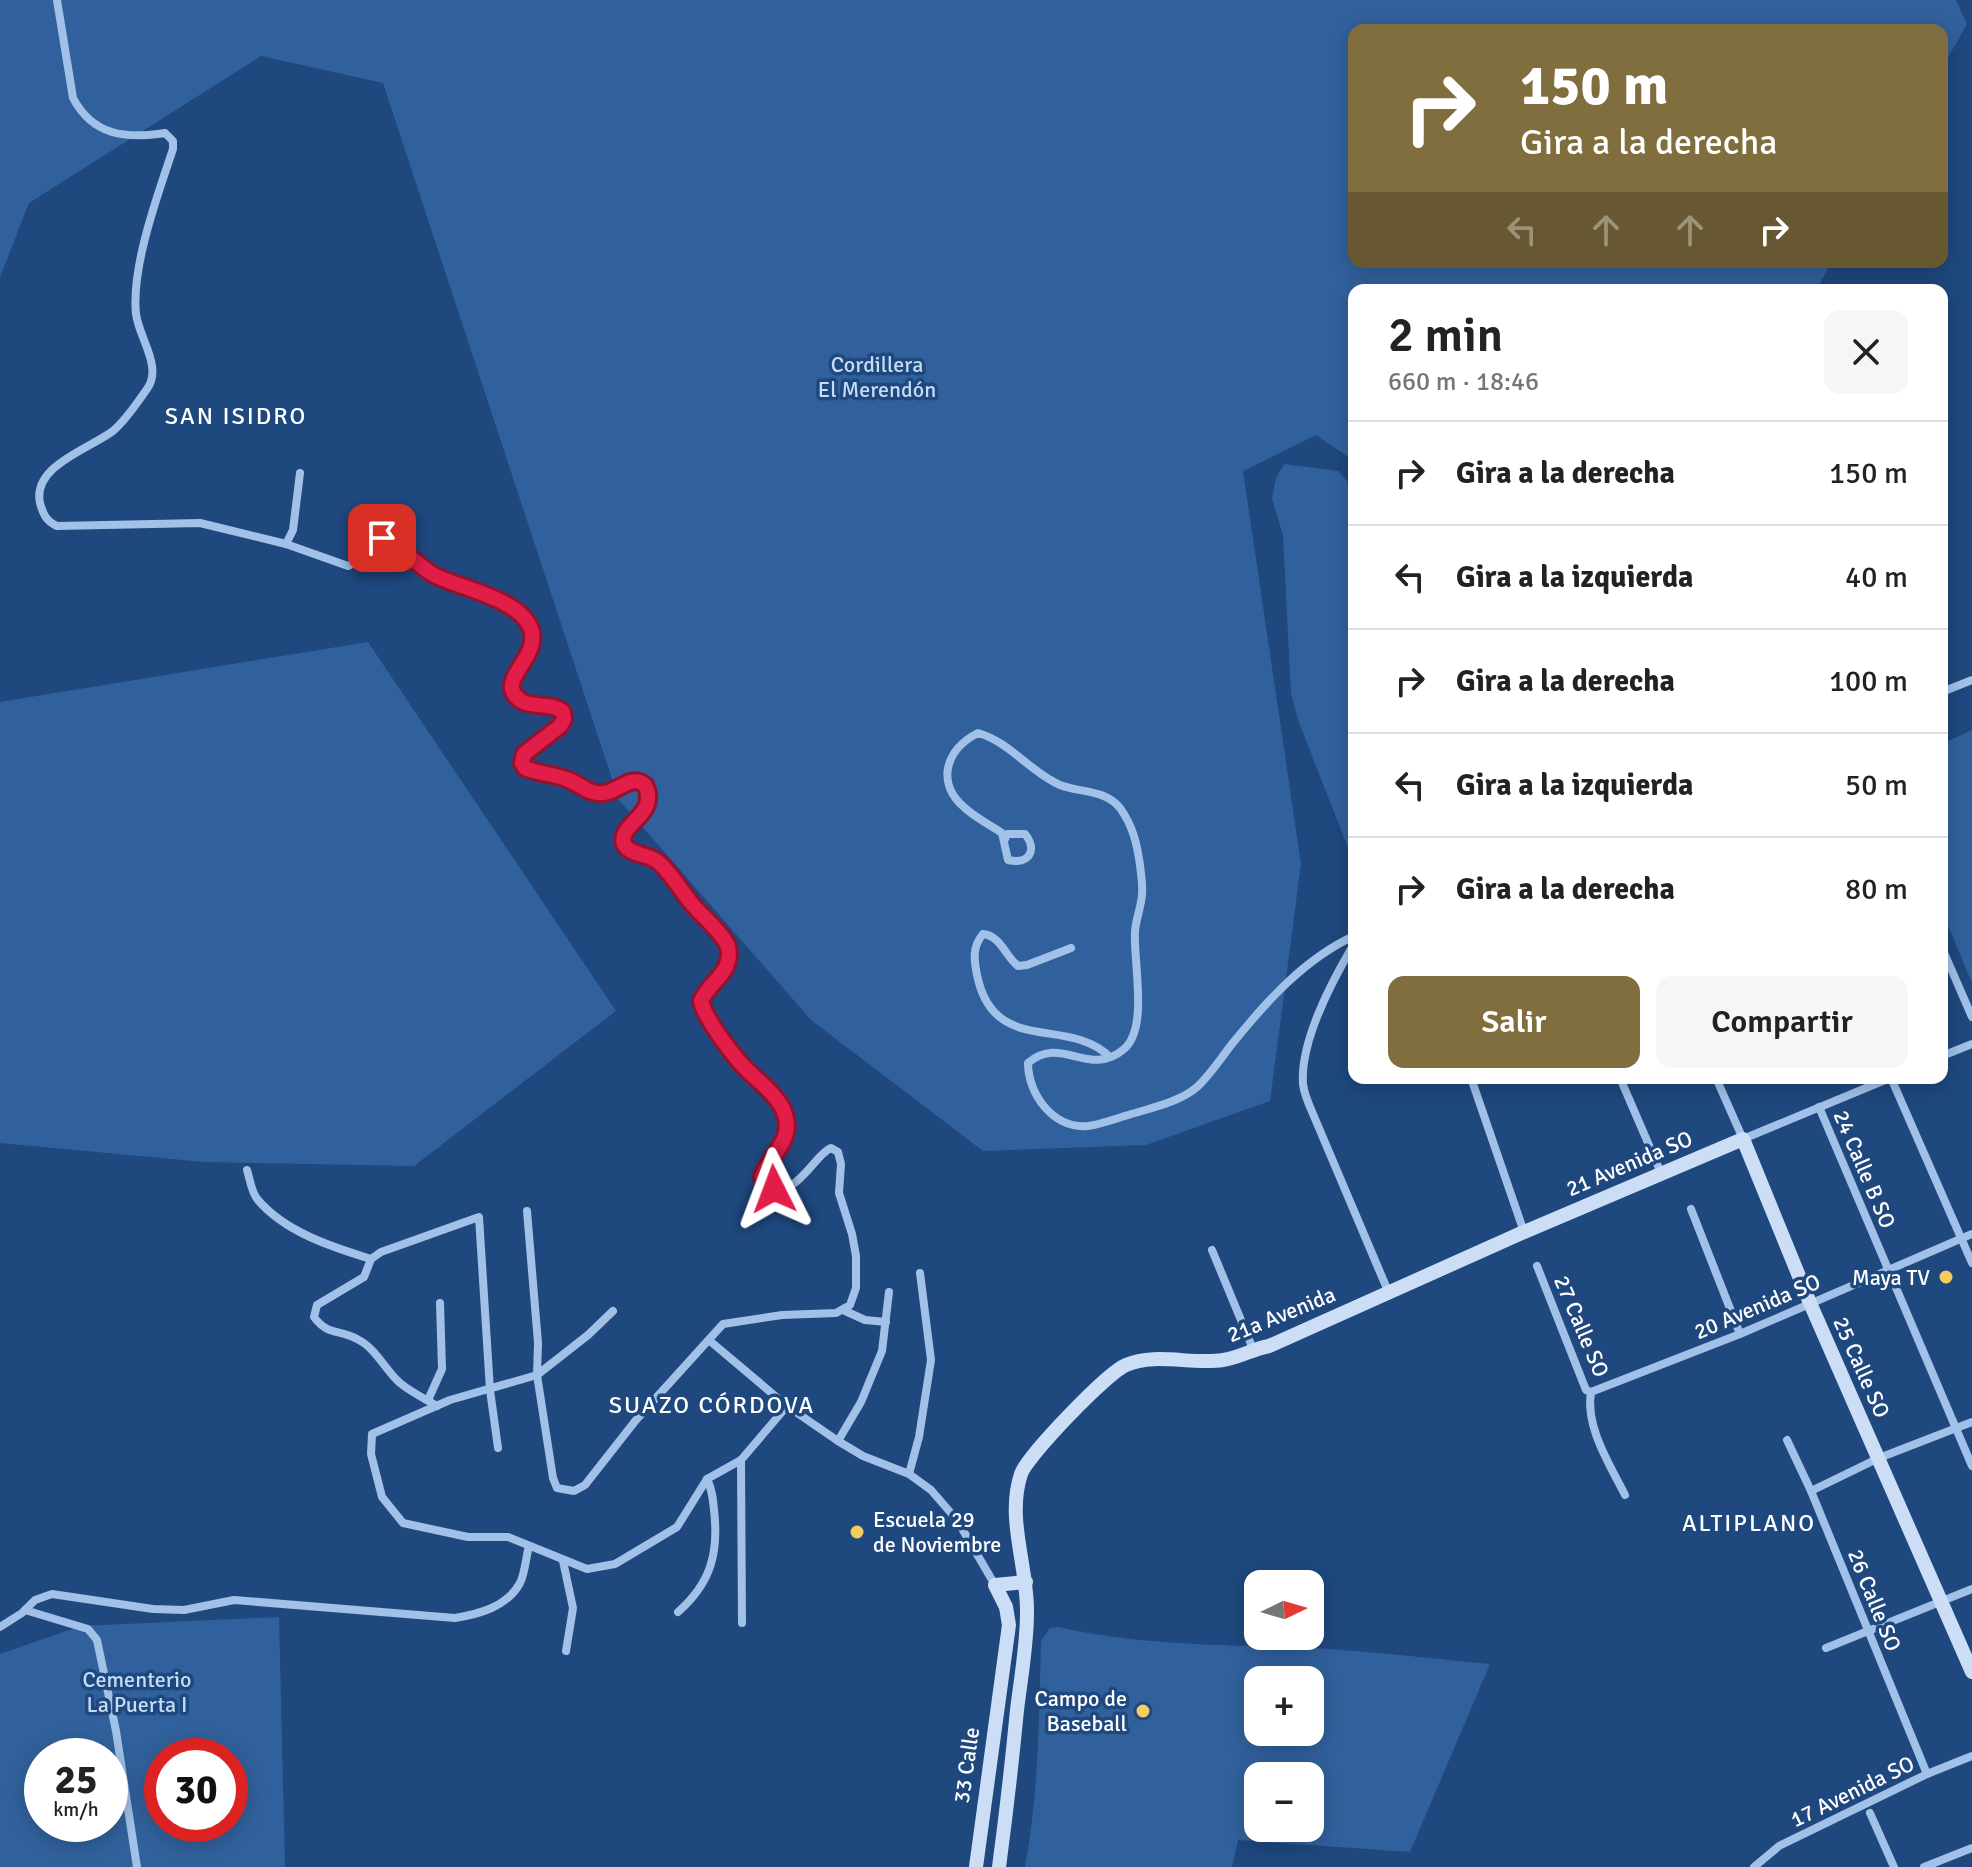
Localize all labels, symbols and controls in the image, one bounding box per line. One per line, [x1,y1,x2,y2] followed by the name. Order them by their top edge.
[1520,51,1668,120] text: 150 m
[1388,56,1492,160] icon: right
[1520,120,1778,165] text: Gira a la derecha
[1500,208,1544,252] icon: left
[1584,208,1628,252] icon: ahead
[1668,208,1712,252] icon: ahead
[1752,208,1796,252] icon: right
[1388,306,1503,365] text: 2 min
[1824,310,1908,394] button: close
[818,351,936,403] park label: Cordillera El Merendón
[1388,366,1539,398] text: 660 m · 18:46
[165,401,307,431] district label: SAN ISIDRO
[1388,451,1432,495] icon: right
[1456,455,1675,492] text: Gira a la derecha
[1829,455,1908,492] text: 150 m
[348,504,416,572] pin
[360,516,404,560] icon: arrive
[1388,555,1432,599] icon: left
[1456,559,1693,596] text: Gira a la izquierda
[1845,559,1908,596] text: 40 m
[1388,659,1432,703] icon: right
[1456,663,1675,700] text: Gira a la derecha
[1829,663,1908,700] text: 100 m
[1388,763,1432,807] icon: left
[1456,767,1693,804] text: Gira a la izquierda
[1845,767,1908,804] text: 50 m
[1388,867,1432,911] icon: right
[1456,871,1675,908] text: Gira a la derecha
[1845,871,1908,908] text: 80 m
[1388,976,1640,1068] button: Salir
[1656,976,1908,1068] button: Compartir
[1828,1106,1902,1232] street label: 24 Calle B SO
[1562,1125,1696,1202] street label: 21 Avenida SO
[732,1147,816,1231] position arrow
[1852,1264,1930,1291] place label: Maya TV
[1690,1268,1824,1345] street label: 20 Avenida SO
[1937,1268,1955,1286] marker: Maya TV
[1548,1271,1615,1381] street label: 27 Calle SO
[1223,1281,1339,1348] street label: 21a Avenida
[1827,1312,1896,1422] street label: 25 Calle SO
[609,1390,815,1420] district label: SUAZO CÓRDOVA
[873,1506,1001,1558] place label: Escuela 29 de Noviembre
[1682,1508,1816,1538] district label: ALTIPLANO
[848,1523,866,1541] marker: Escuela 29 de Noviembre
[1842,1545,1907,1655] street label: 26 Calle SO
[1244,1570,1324,1650] north arrow
[1244,1570,1324,1842] map controls
[82,1666,192,1718] park label: Cementerio La Puerta I
[1244,1666,1324,1746] button: +
[1035,1685,1127,1737] place label: Campo de Baseball
[1134,1702,1152,1720] marker: Campo de Baseball
[948,1725,985,1805] street label: 33 Calle
[144,1738,248,1842] speed limit sign: 30
[1786,1750,1919,1833] street label: 17 Avenida SO
[54,1755,98,1805] text: 25
[1244,1762,1324,1842] button: −
[53,1797,99,1822] text: km/h

